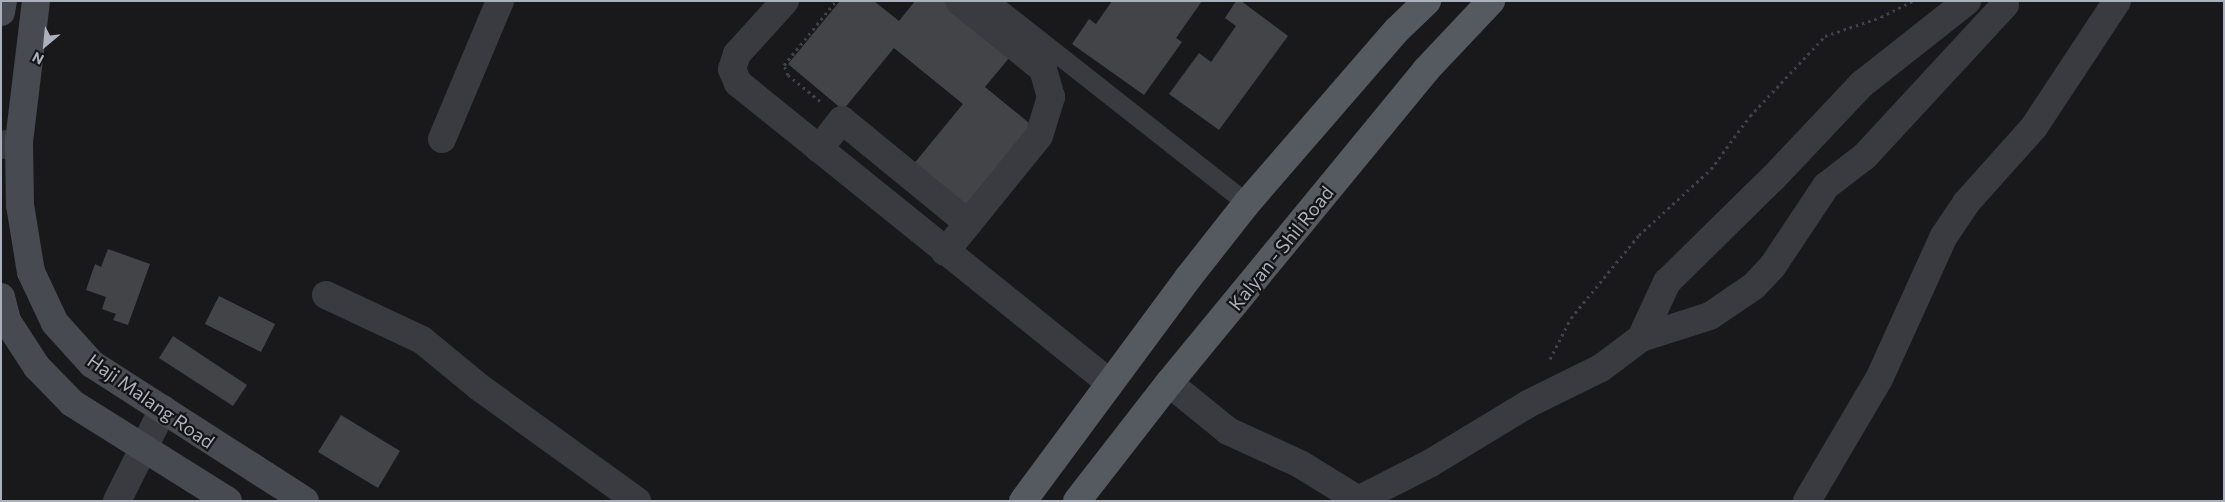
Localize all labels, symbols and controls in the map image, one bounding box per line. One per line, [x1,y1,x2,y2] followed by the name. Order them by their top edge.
[20,20,70,70] north arrow
[29,49,46,69] text: N
[1224,181,1338,315] street label: Kalyan - Shil Road
[83,349,219,453] street label: Haji Malang Road

